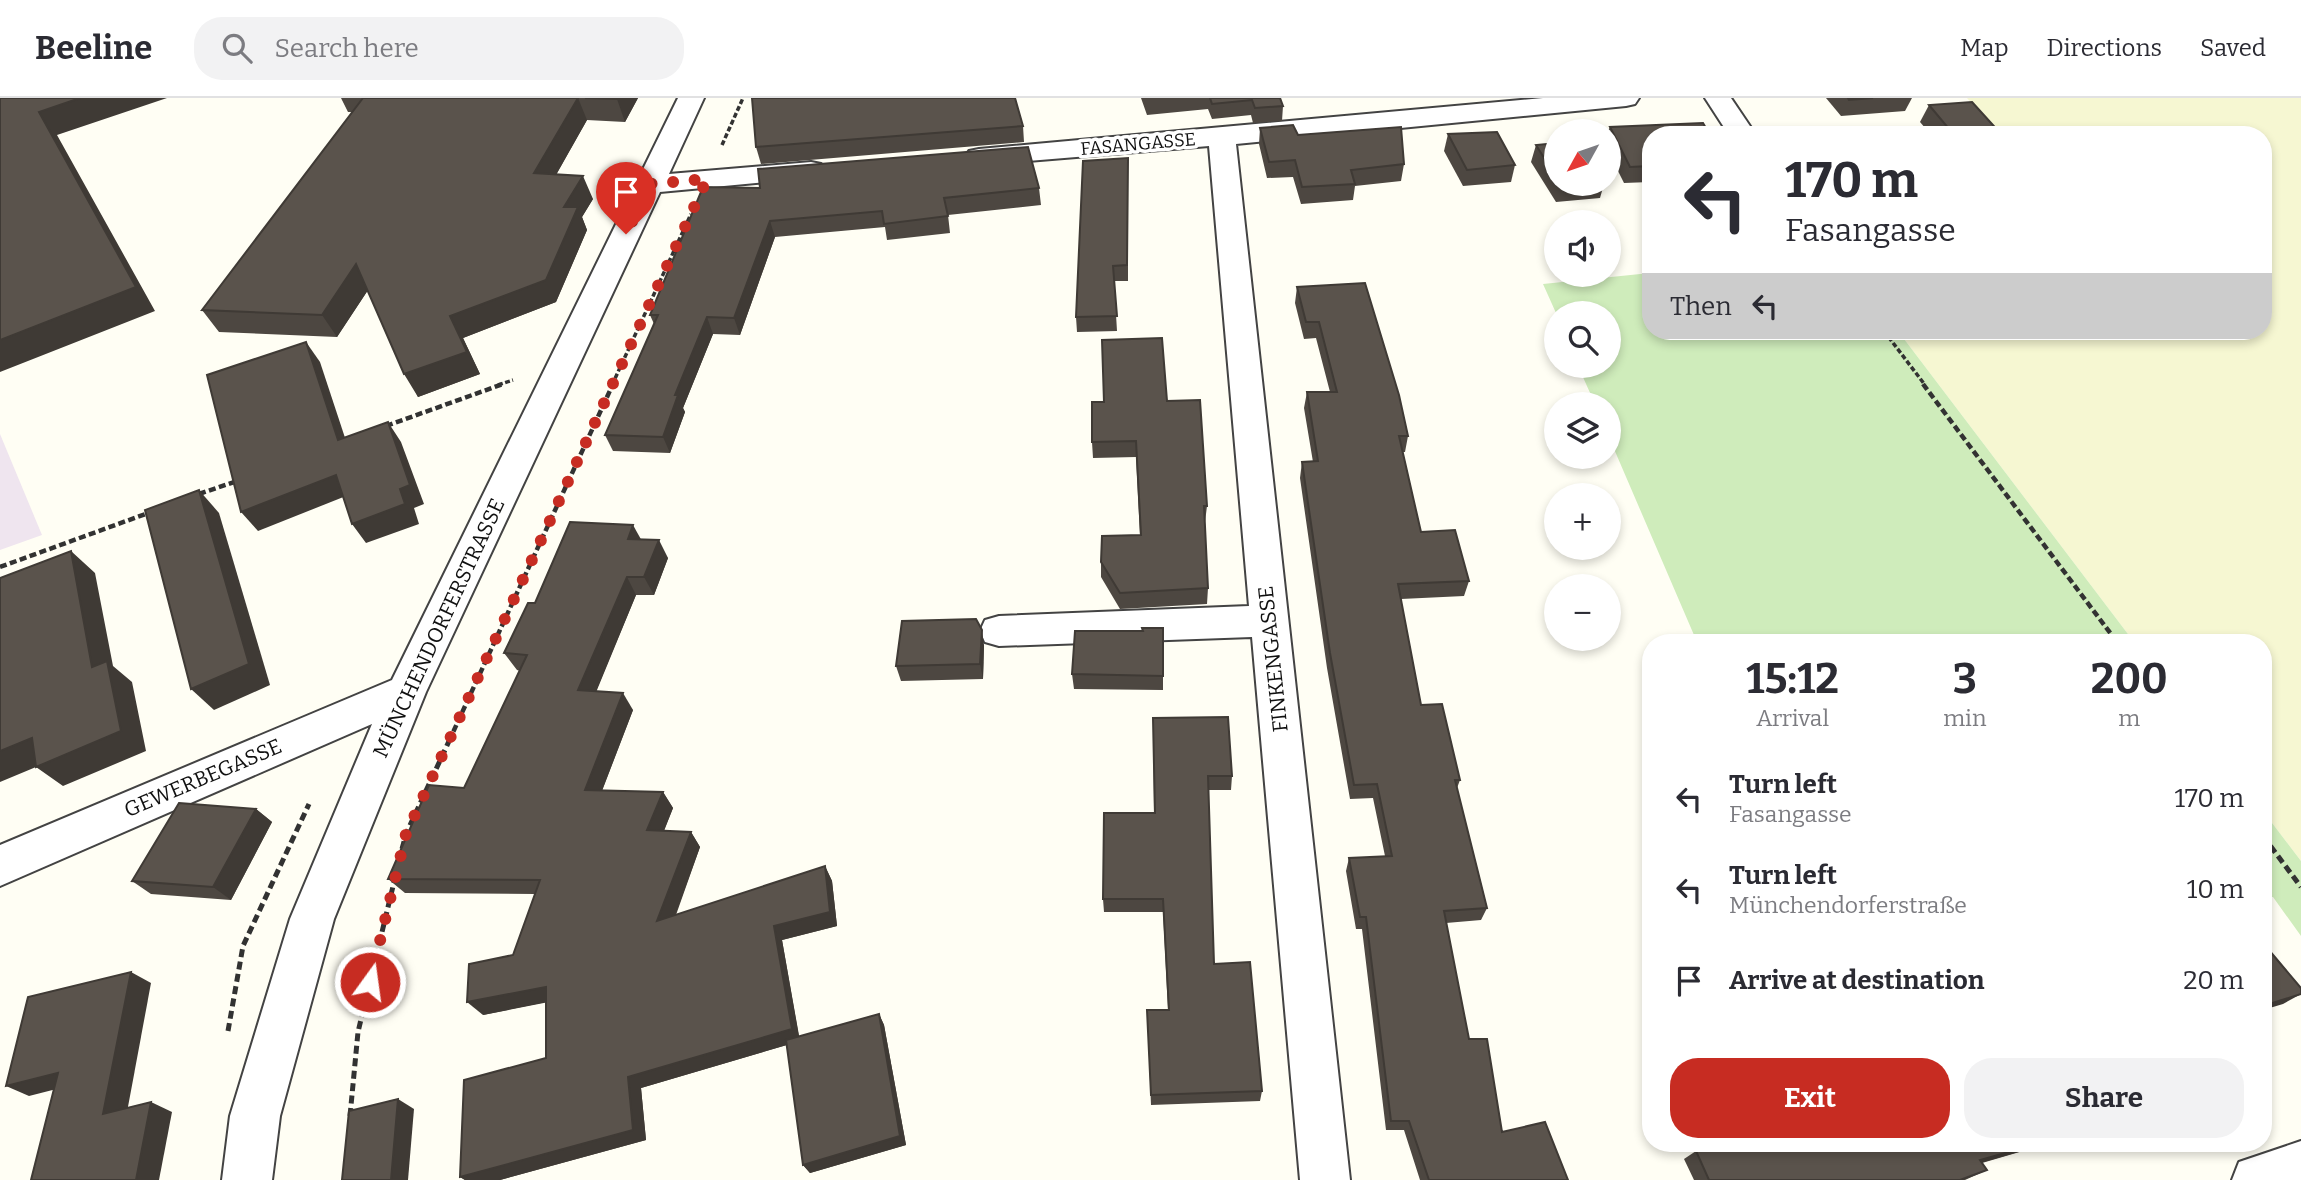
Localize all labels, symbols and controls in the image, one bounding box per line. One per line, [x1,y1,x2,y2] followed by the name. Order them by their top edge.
[194,17,684,80] search box
[35,28,152,68] text: Beeline
[218,29,256,67] icon: search
[274,33,419,64] text: Search here
[1960,34,2009,62] text: Map
[2047,34,2162,62] text: Directions
[2200,34,2266,62] text: Saved
[1544,119,1620,196] north arrow
[1544,119,1621,651] map controls
[1079,128,1197,160] street label: FASANGASSE
[1785,151,1918,210] text: 170 m
[1670,154,1761,245] icon: left
[596,162,656,234] pin
[607,173,645,211] icon: arrive
[1544,210,1621,287] button: sound
[1785,211,1956,249] text: Fasangasse
[1746,287,1784,325] icon: left
[1670,291,1732,322] text: Then
[1544,301,1621,378] button: search
[1544,392,1621,469] button: layers
[1544,483,1621,560] button: +
[367,494,511,762] street label: MÜNCHENDORFERSTRASSE
[1544,574,1621,651] button: −
[1252,585,1294,733] street label: FINKENGASSE
[1746,654,1839,704] text: 15:12
[1953,654,1977,704] text: 3
[2091,654,2168,704] text: 200
[1756,704,1829,732] text: Arrival
[1943,704,1987,732] text: min
[2118,704,2140,732] text: m
[120,733,286,823] street label: GEWERBEGASSE
[1729,769,1837,800] text: Turn left
[1670,780,1708,818] icon: left
[2174,783,2244,814] text: 170 m
[1729,800,1852,828] text: Fasangasse
[1729,860,1837,891] text: Turn left
[1670,871,1708,909] icon: left
[2187,874,2244,905] text: 10 m
[1729,891,1967,919] text: Münchendorferstraße
[333,945,407,1019] position arrow
[1670,962,1708,1000] icon: arrive
[1729,965,1984,996] text: Arrive at destination
[2183,965,2244,996] text: 20 m
[1670,1058,1950,1138] button: Exit
[1964,1058,2244,1138] button: Share

